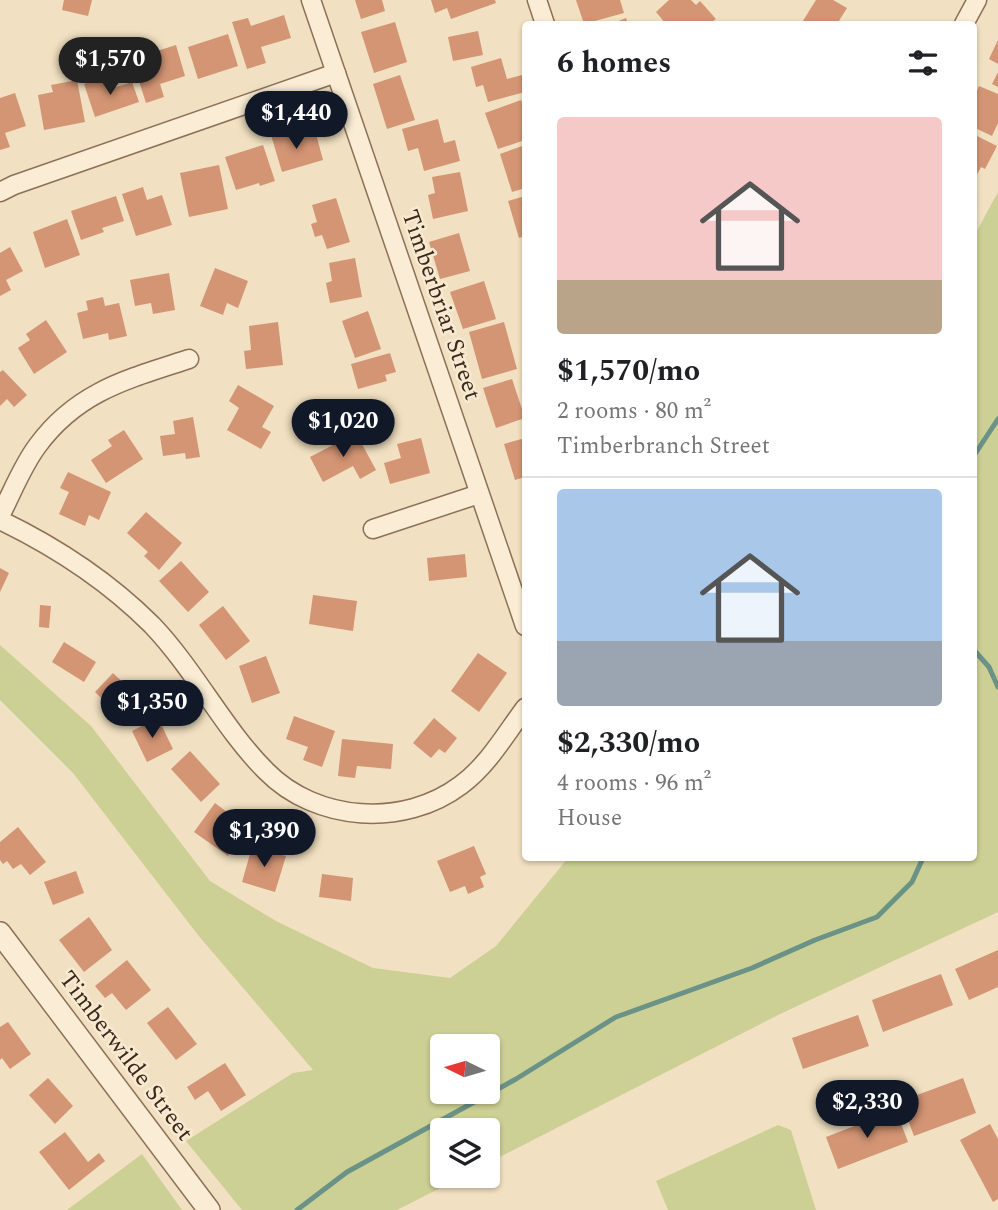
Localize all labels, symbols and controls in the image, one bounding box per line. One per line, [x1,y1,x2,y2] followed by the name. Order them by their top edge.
[53,38,167,97] pin: $1,570
[557,40,671,86] text: 6 homes
[75,42,145,77] text: $1,570
[904,44,942,82] icon: filters
[239,92,353,151] pin: $1,440
[261,96,331,131] text: $1,440
[687,163,813,289] icon: home
[392,205,490,405] street label: Timberbriar Street
[557,348,700,394] text: $1,570/mo
[557,394,711,429] text: 2 rooms · 80 m²
[286,400,400,459] pin: $1,020
[308,404,378,439] text: $1,020
[557,429,770,464] text: Timberbranch Street
[687,535,813,661] icon: home
[95,680,209,740] pin: $1,350
[117,685,187,720] text: $1,350
[557,720,700,766] text: $2,330/mo
[557,766,711,801] text: 4 rooms · 96 m²
[557,801,622,836] text: House
[207,810,321,869] pin: $1,390
[229,814,299,849] text: $1,390
[50,963,202,1149] street label: Timberwilde Street
[430,1034,500,1104] north arrow
[430,1034,500,1188] map controls
[810,1080,924,1140] pin: $2,330
[832,1085,902,1120] text: $2,330
[430,1118,500,1188] button: layers

